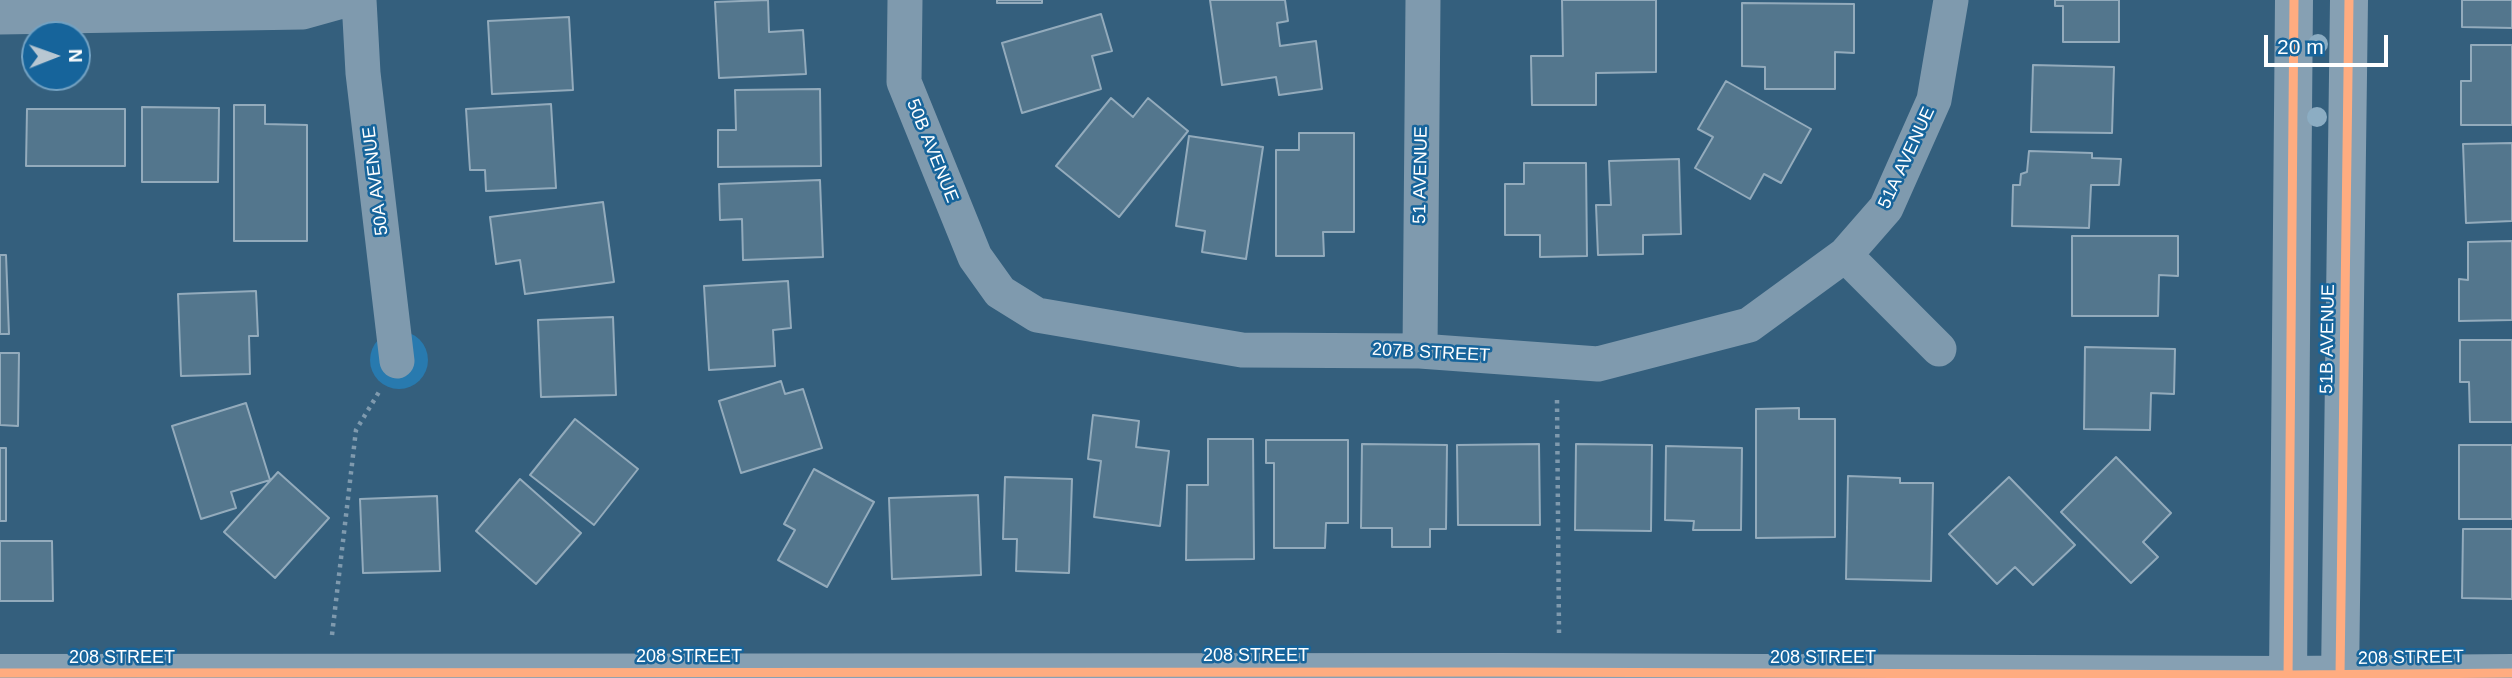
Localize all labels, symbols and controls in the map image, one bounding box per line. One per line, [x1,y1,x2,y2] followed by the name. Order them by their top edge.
[21,21,91,91] north arrow
[2267,21,2391,65] scale bar
[2277,35,2324,58] text: 20 m
[65,49,86,63] text: N
[901,96,963,206] street label: 50B AVENUE
[1874,104,1940,212] street label: 51A AVENUE
[359,125,393,237] street label: 50A AVENUE
[1409,126,1433,224] street label: 51 AVENUE
[2316,284,2340,394] street label: 51B AVENUE
[1371,339,1491,367] street label: 207B STREET
[1203,645,1309,667] street label: 208 STREET
[636,646,742,668] street label: 208 STREET
[2358,646,2464,670] street label: 208 STREET
[69,647,175,669] street label: 208 STREET
[1770,647,1876,669] street label: 208 STREET

